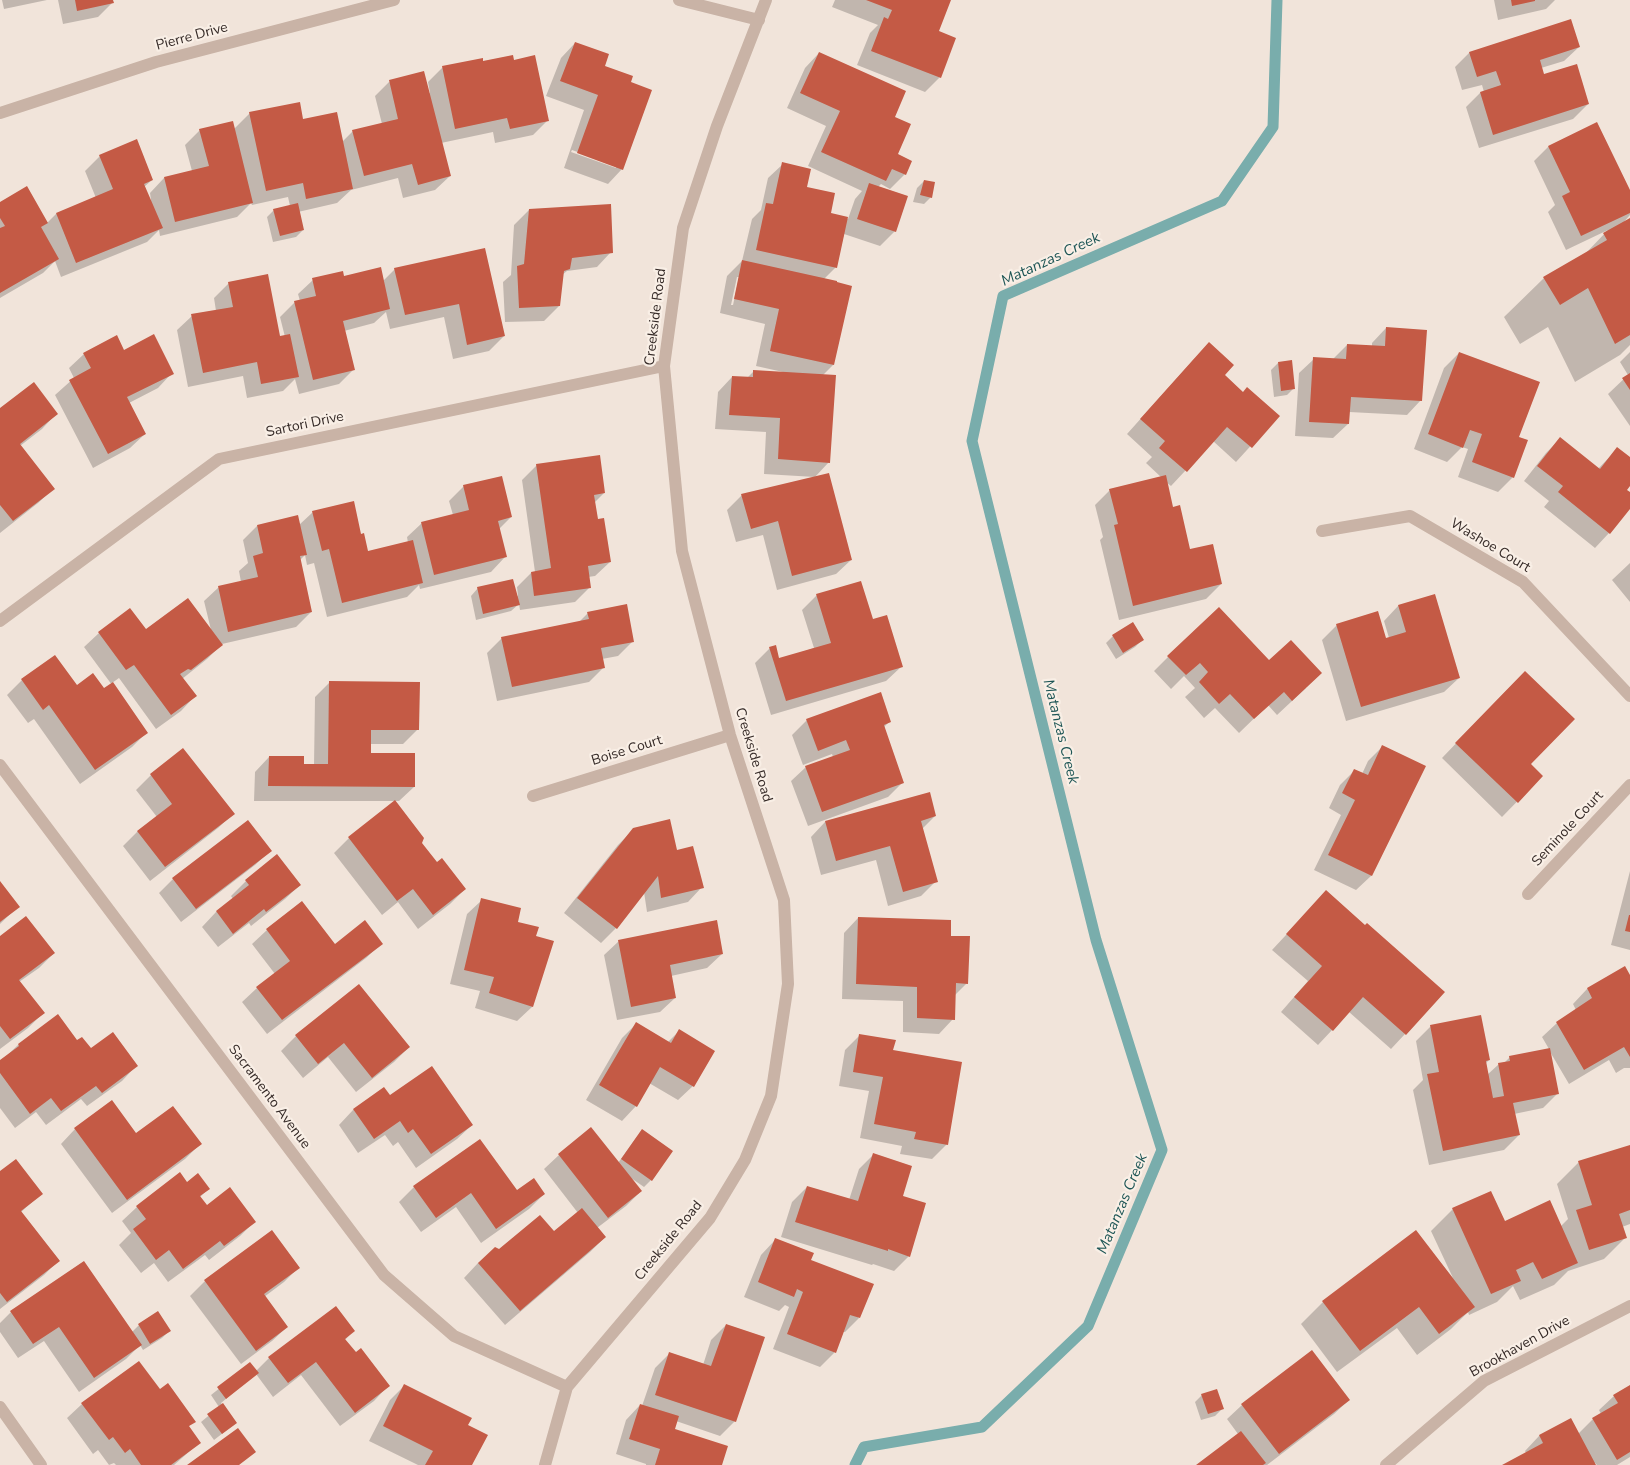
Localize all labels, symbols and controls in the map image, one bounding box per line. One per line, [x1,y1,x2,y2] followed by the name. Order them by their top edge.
[154,19,230,55] street label: Pierre Drive
[999,229,1103,291] water label: Matanzas Creek
[642,267,670,367] street label: Creekside Road
[265,409,345,441] street label: Sartori Drive
[1447,516,1533,576] street label: Washoe Court
[1038,678,1082,786] water label: Matanzas Creek
[731,706,775,804] street label: Creekside Road
[590,732,664,770] street label: Boise Court
[1529,788,1607,870] street label: Seminole Court
[224,1042,314,1152] street label: Sacramento Avenue
[1094,1151,1152,1257] water label: Matanzas Creek
[632,1198,706,1284] street label: Creekside Road
[1467,1313,1573,1381] street label: Brookhaven Drive

